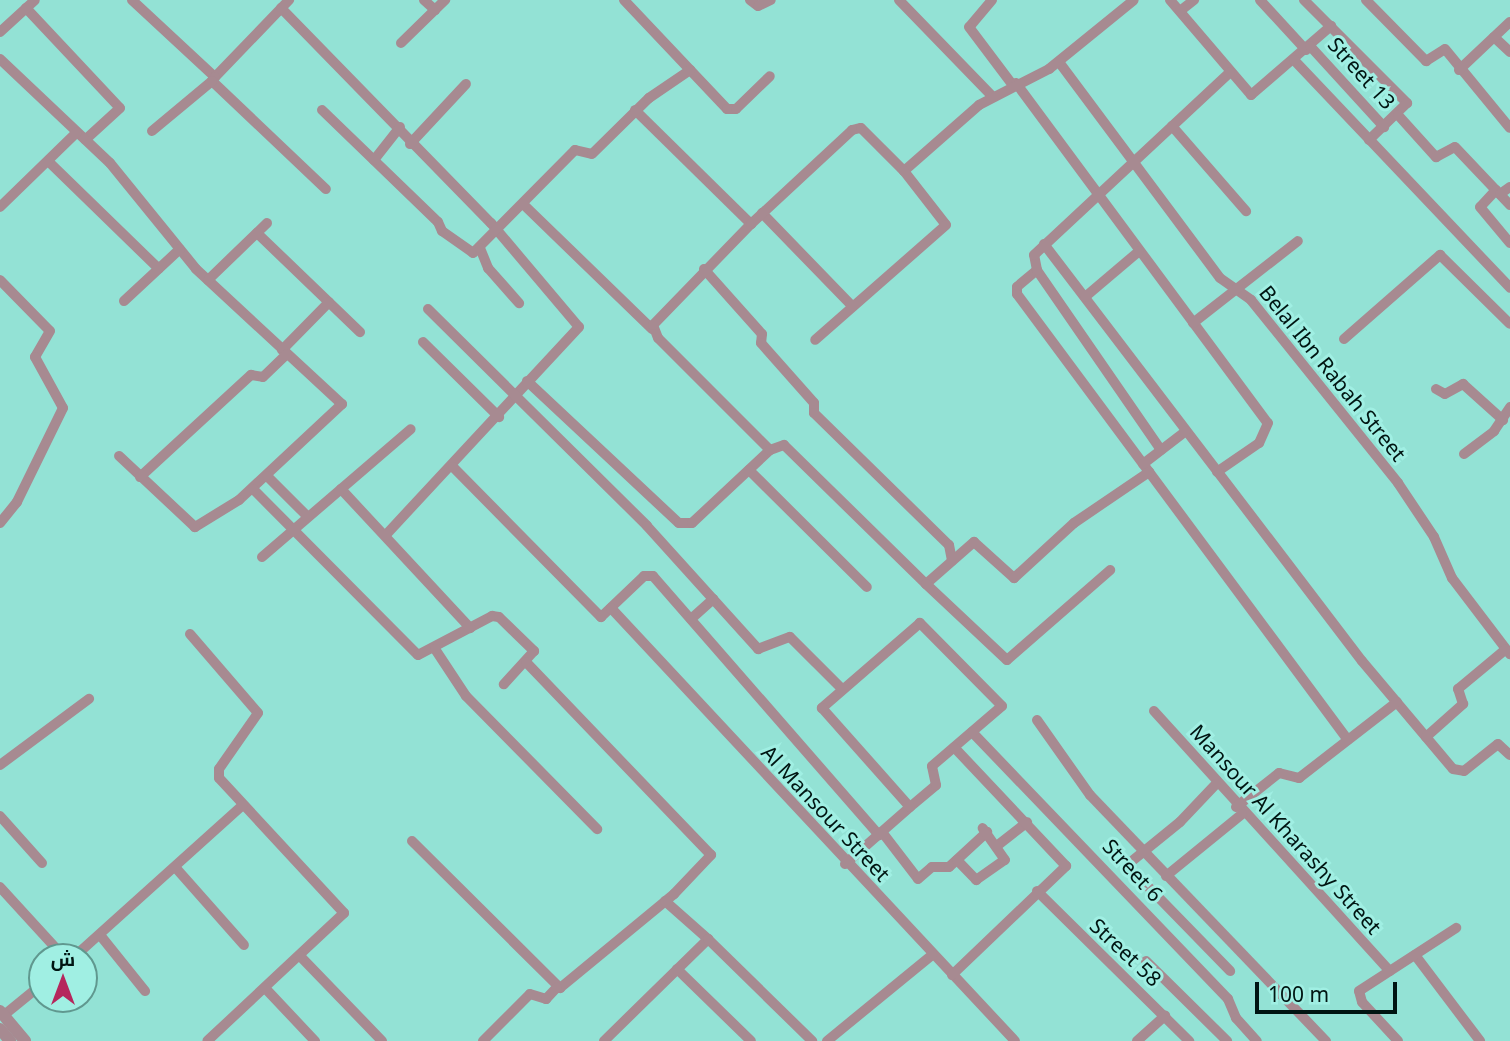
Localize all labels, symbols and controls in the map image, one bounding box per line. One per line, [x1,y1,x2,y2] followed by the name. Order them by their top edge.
[1323,32,1401,114] street label: Street 13
[1254,280,1412,466] street label: Belal Ibn Rabah Street
[1185,719,1387,939] street label: Mansour Al Kharashy Street
[757,740,895,886] street label: Al Mansour Street
[1098,834,1168,906] street label: Street 6
[1085,913,1167,991] street label: Street 58
[28,943,98,1013] north arrow
[51,946,75,972] text: ش
[1258,968,1400,1012] scale bar
[1268,980,1329,1008] text: 100 m

